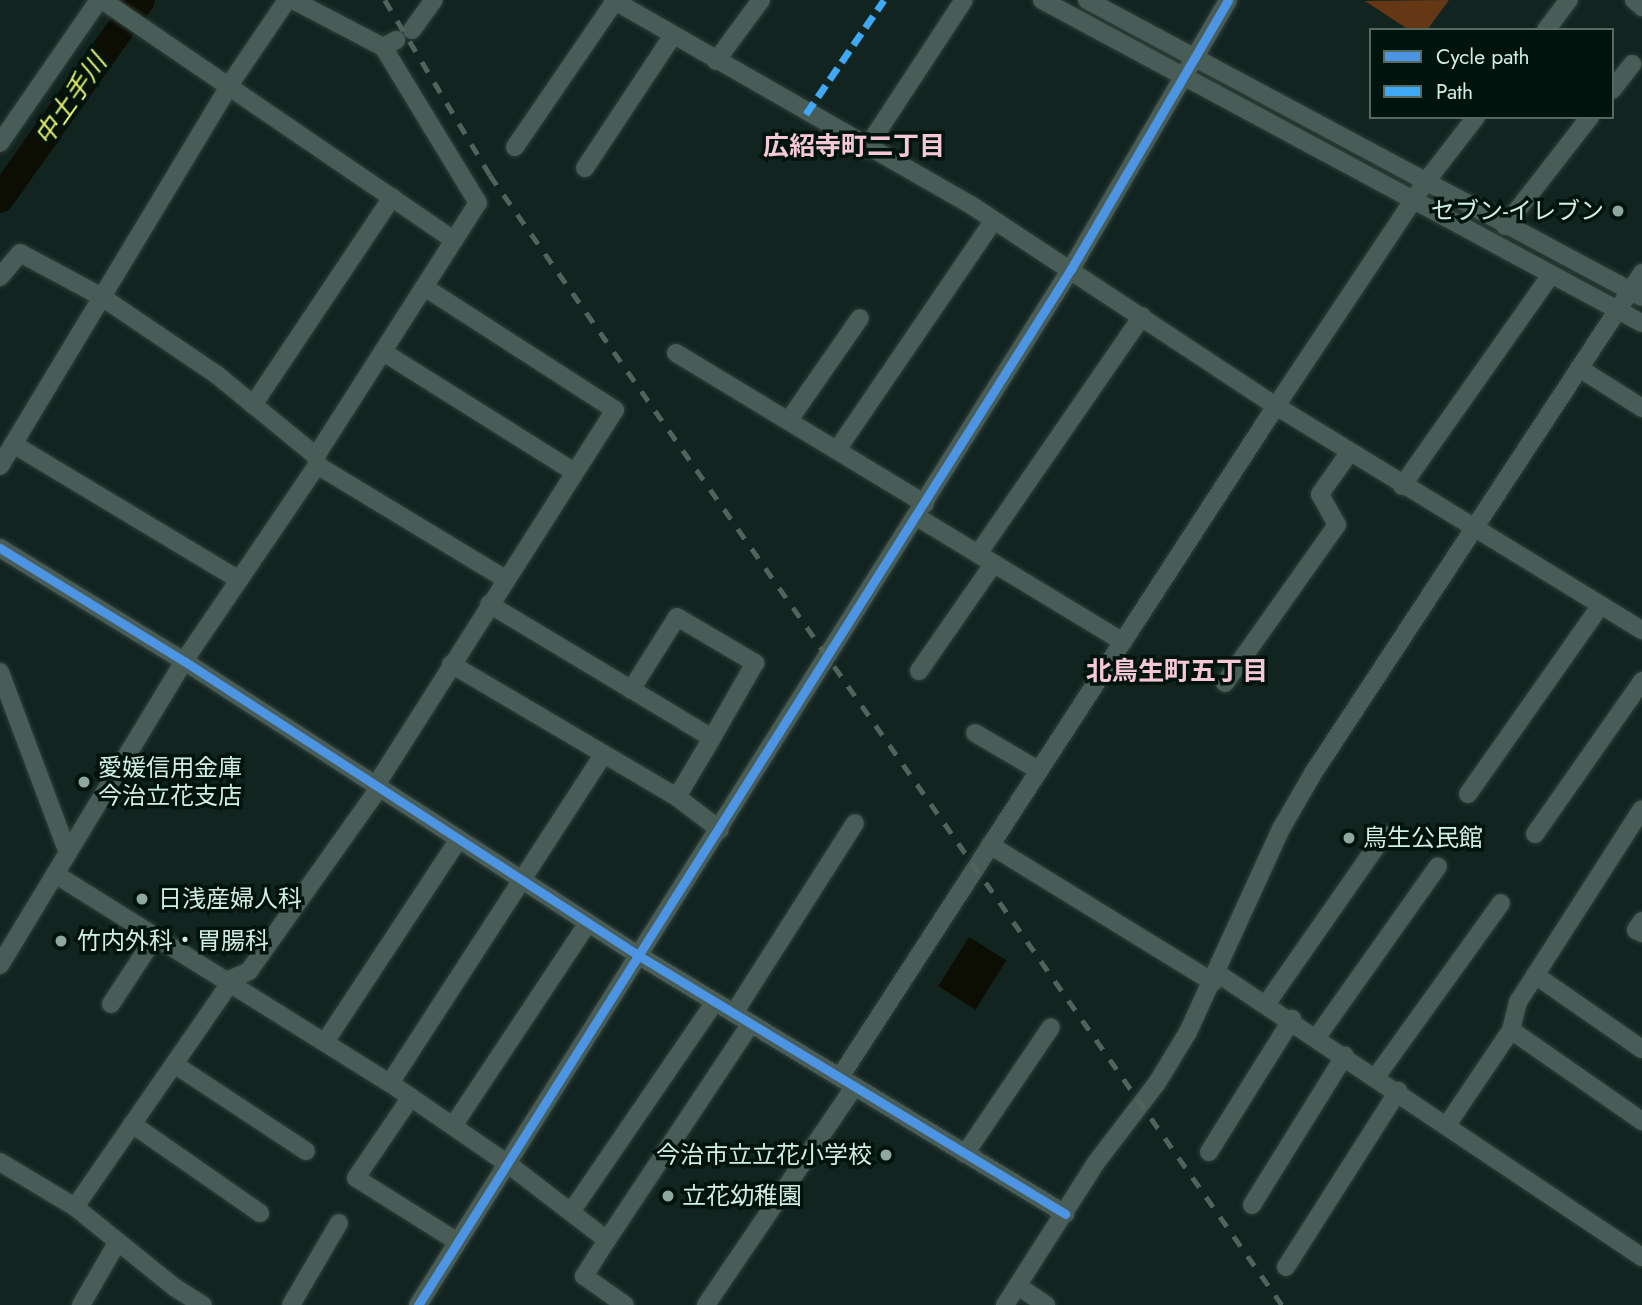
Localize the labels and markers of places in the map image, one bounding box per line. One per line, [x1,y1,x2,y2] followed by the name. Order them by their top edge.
[1431,197,1604,225] place label: セブン-イレブン
[1610,203,1626,219] marker: セブン-イレブン
[98,754,242,810] place label: 愛媛信用金庫 今治立花支店
[76,774,92,790] marker: 愛媛信用金庫 今治立花支店
[1363,824,1483,852] place label: 鳥生公民館
[1341,830,1357,846] marker: 鳥生公民館
[158,885,302,913] place label: 日浅産婦人科
[132,889,152,909] marker: 日浅産婦人科
[77,927,269,955] place label: 竹内外科・胃腸科
[51,931,71,951] marker: 竹内外科・胃腸科
[656,1141,872,1169] place label: 今治市立立花小学校
[878,1147,894,1163] marker: 今治市立立花小学校
[682,1182,802,1210] place label: 立花幼稚園
[660,1188,676,1204] marker: 立花幼稚園

